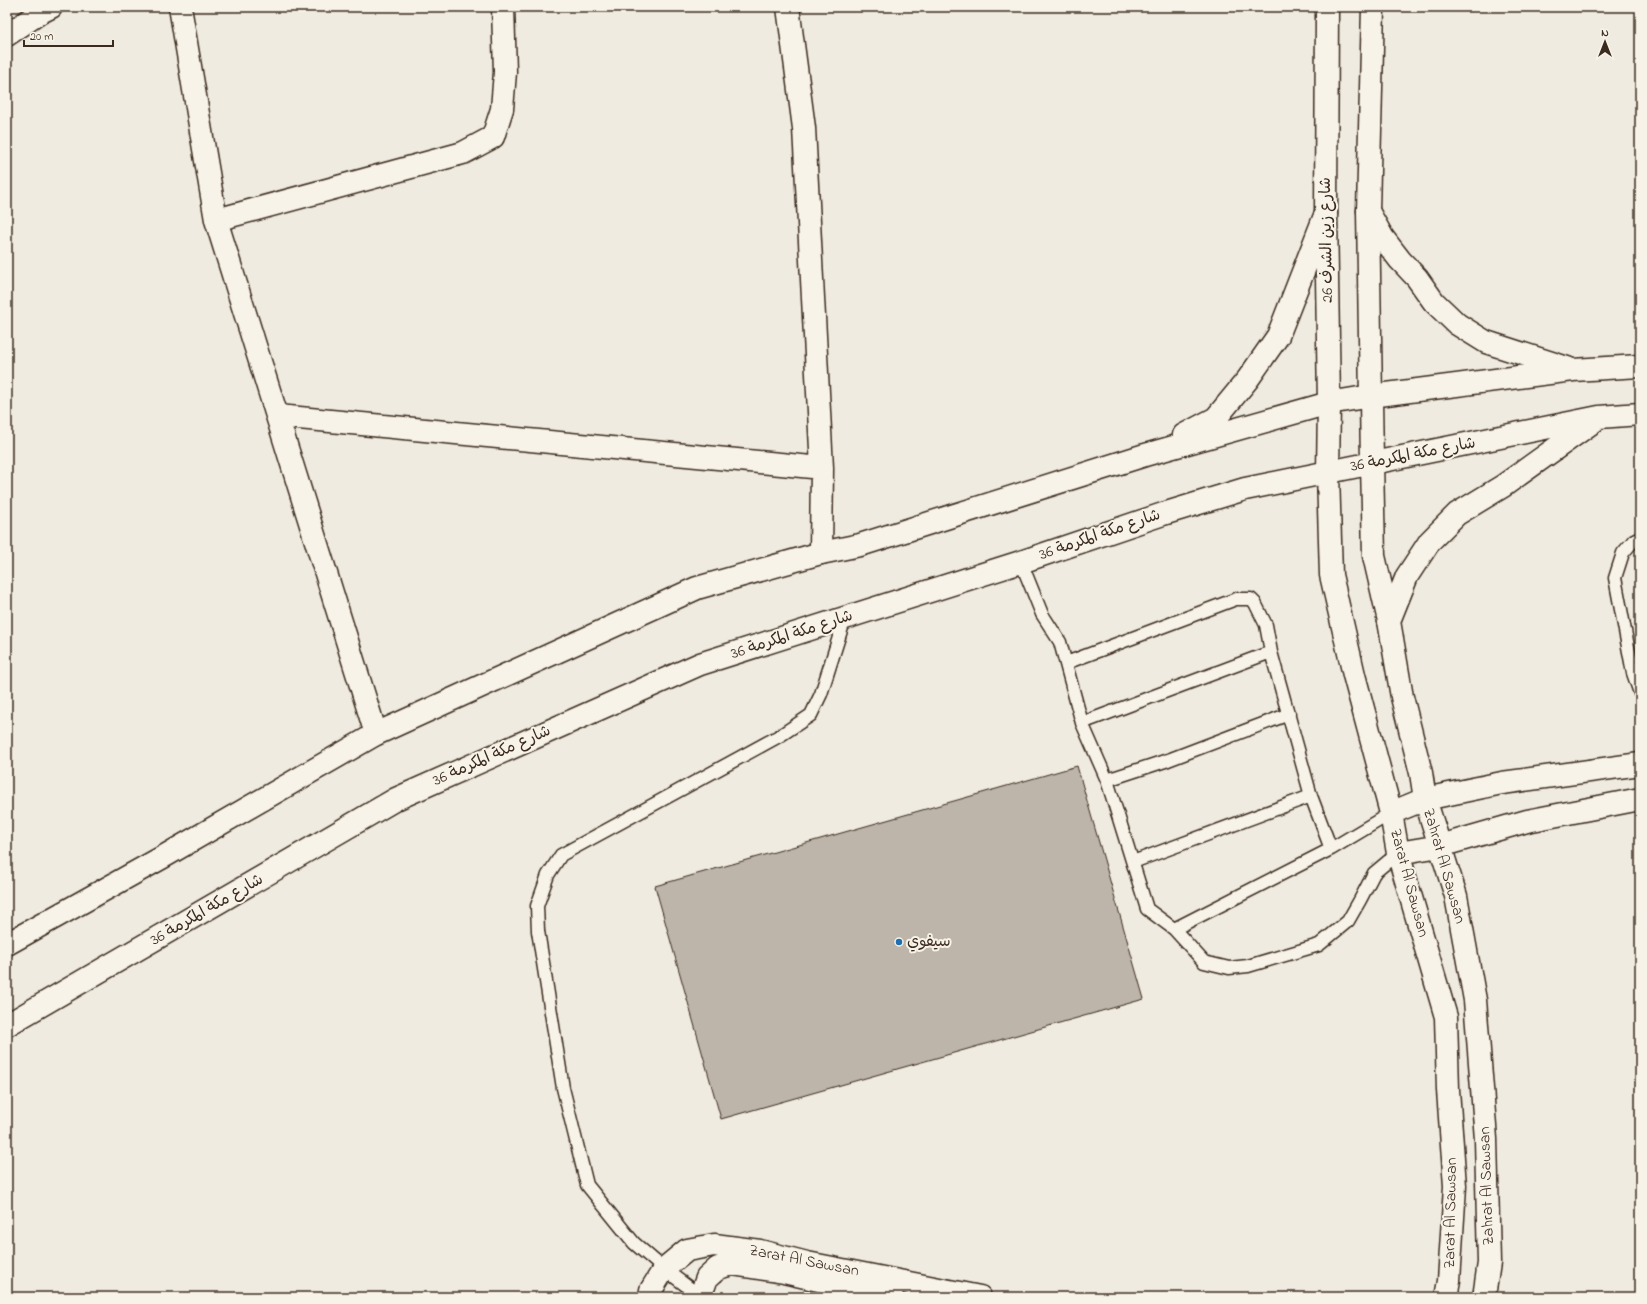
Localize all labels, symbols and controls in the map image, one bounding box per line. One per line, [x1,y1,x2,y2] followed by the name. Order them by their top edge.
[24,22,113,48] scale bar
[1585,22,1625,62] north arrow
[1601,25,1609,41] text: N
[30,28,53,46] text: 20 m
[1314,177,1340,303] street label: شارع زين الشرف 26
[1348,431,1478,479] street label: شارع مكة المكرمة 36
[1036,503,1164,567] street label: شارع مكة المكرمة 36
[728,604,856,666] street label: شارع مكة المكرمة 36
[429,719,555,793] street label: شارع مكة المكرمة 36
[1416,806,1472,927] street label: Zahrat Al Sawsan
[1383,826,1435,940] street label: Zarat Al Sawsan
[146,868,268,952] street label: شارع مكة المكرمة 36
[907,930,951,954] place label: سيفوي
[894,937,904,947] marker: سيفوي
[1473,1126,1501,1246] street label: Zahrat Al Sawsan
[1438,1157,1464,1269] street label: Zarat Al Sawsan
[747,1239,861,1283] street label: Zarat Al Sawsan

